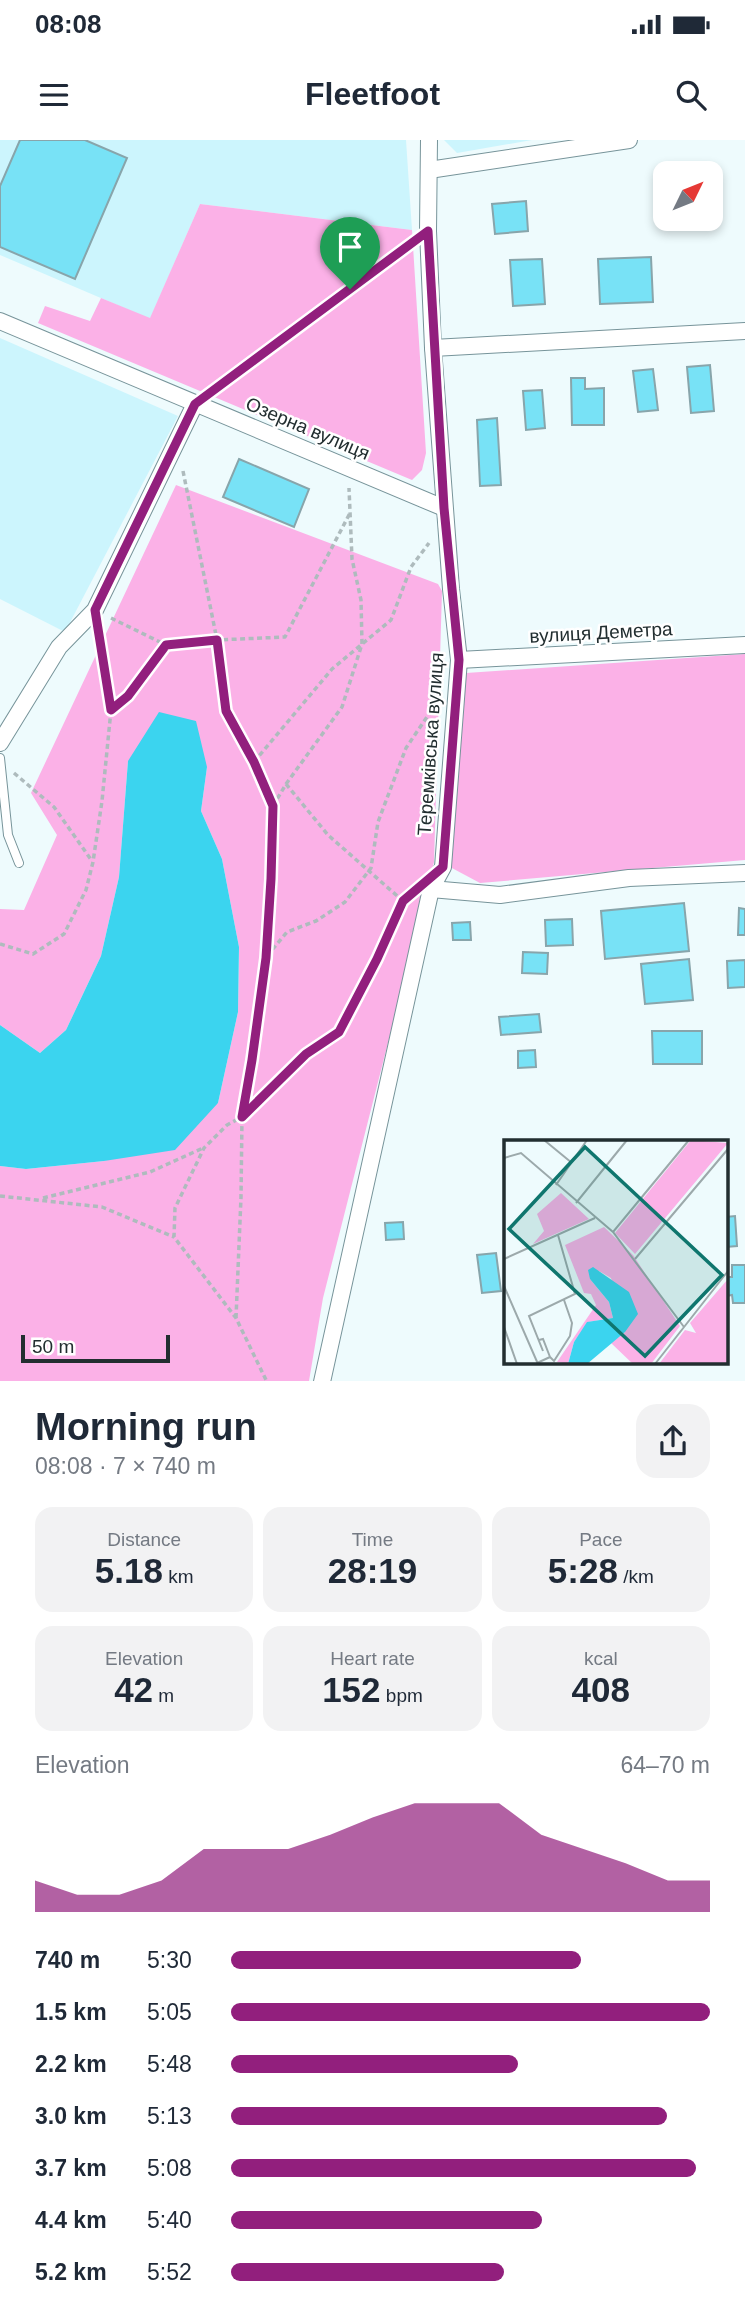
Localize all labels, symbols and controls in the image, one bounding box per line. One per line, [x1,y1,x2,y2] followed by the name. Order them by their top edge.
[35,9,102,39] text: 08:08
[35,76,73,114] icon: menu
[305,76,440,112] text: Fleetfoot
[672,76,710,114] icon: search
[653,161,723,231] north arrow
[653,161,723,231] map controls
[320,217,380,289] pin
[331,228,369,266] icon: arrive
[243,393,373,464] street label: Озерна вулиця
[529,618,673,647] street label: вулиця Деметра
[414,652,447,836] street label: Теремківська вулиця
[504,1140,728,1364] inset map
[21,1332,170,1364] scale bar
[32,1336,74,1357] text: 50 m
[636,1404,710,1478] button: share
[35,1406,257,1448] text: Morning run
[35,1453,216,1479] text: 08:08 · 7 × 740 m
[107,1529,181,1550] text: Distance
[352,1529,393,1550] text: Time
[579,1529,622,1550] text: Pace
[95,1551,163,1590] text: 5.18
[328,1551,417,1590] text: 28:19
[548,1551,618,1590] text: 5:28
[163,1566,194,1587] text: km
[618,1566,654,1587] text: /km
[105,1648,183,1669] text: Elevation
[330,1648,415,1669] text: Heart rate
[584,1648,618,1669] text: kcal
[114,1670,153,1709] text: 42
[322,1670,381,1709] text: 152
[572,1670,630,1709] text: 408
[153,1685,174,1706] text: m
[381,1685,423,1706] text: bpm
[35,1752,130,1778] text: Elevation
[620,1752,710,1778] text: 64–70 m
[35,1947,100,1973] text: 740 m
[147,1947,192,1973] text: 5:30
[35,1999,107,2025] text: 1.5 km
[147,1999,192,2025] text: 5:05
[35,2051,107,2077] text: 2.2 km
[147,2051,192,2077] text: 5:48
[35,2103,107,2129] text: 3.0 km
[147,2103,192,2129] text: 5:13
[35,2155,107,2181] text: 3.7 km
[147,2155,192,2181] text: 5:08
[35,2207,107,2233] text: 4.4 km
[147,2207,192,2233] text: 5:40
[35,2259,107,2285] text: 5.2 km
[147,2259,192,2285] text: 5:52

